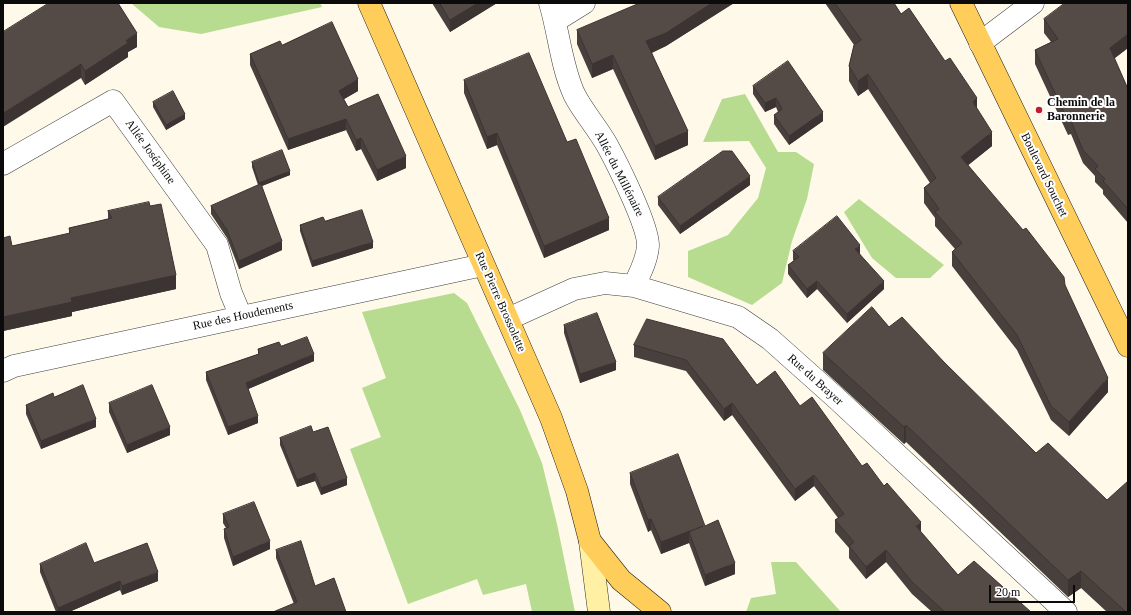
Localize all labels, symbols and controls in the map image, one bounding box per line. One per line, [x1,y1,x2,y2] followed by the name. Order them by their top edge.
[1047,96,1115,124] place label: Chemin de la Baronnerie
[1034,105,1044,115] marker: Chemin de la Baronnerie
[122,117,178,187] street label: Allée Joséphine
[591,129,647,219] street label: Allée du Millénaire
[1017,131,1071,219] street label: Boulevard Souchet
[471,250,529,354] street label: Rue Pierre Brossolette
[192,298,294,334] street label: Rue des Houdements
[784,351,846,409] street label: Rue du Brayer
[991,577,1077,603] scale bar
[996,585,1020,599] text: 20 m

